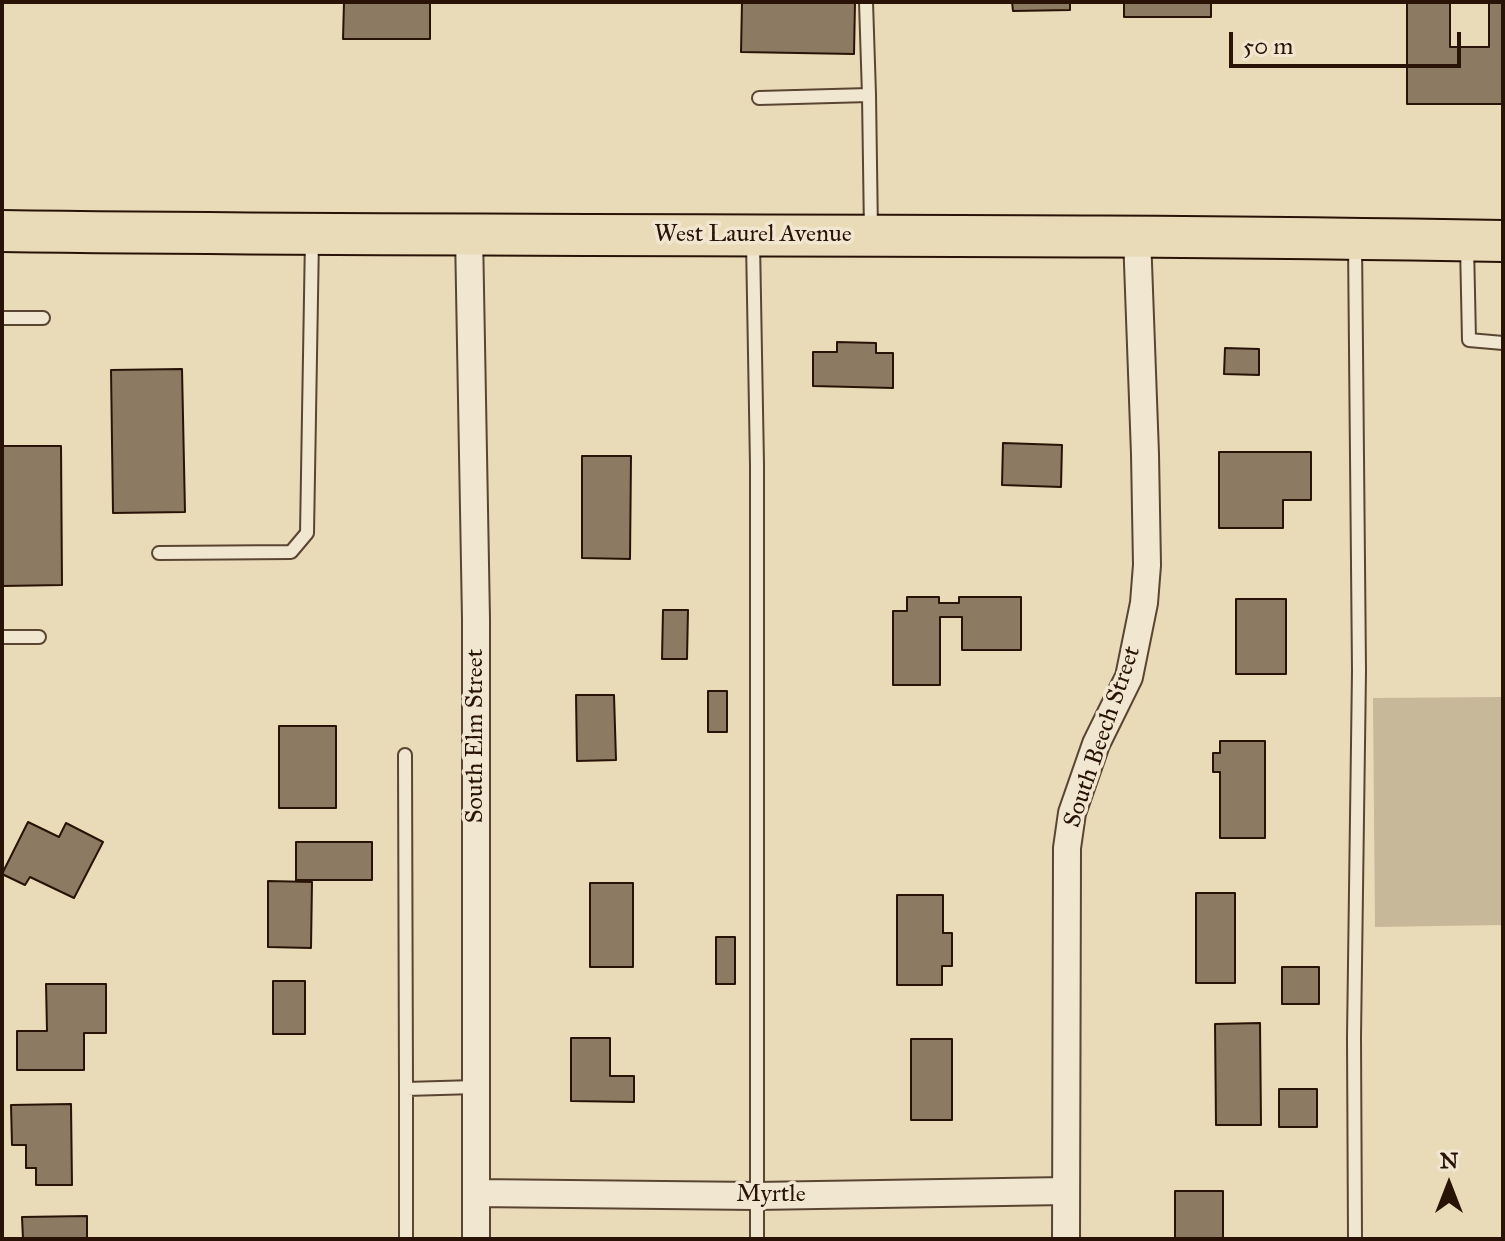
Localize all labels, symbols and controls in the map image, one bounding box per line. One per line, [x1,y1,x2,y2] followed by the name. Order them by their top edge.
[1233,16,1465,66] scale bar
[1243,31,1293,61] text: 50 m
[654,221,852,249] street label: West Laurel Avenue
[1058,642,1148,832] street label: South Beech Street
[462,649,490,823] street label: South Elm Street
[1409,1145,1489,1225] north arrow
[1440,1147,1458,1174] text: N
[736,1181,806,1209] street label: Myrtle

